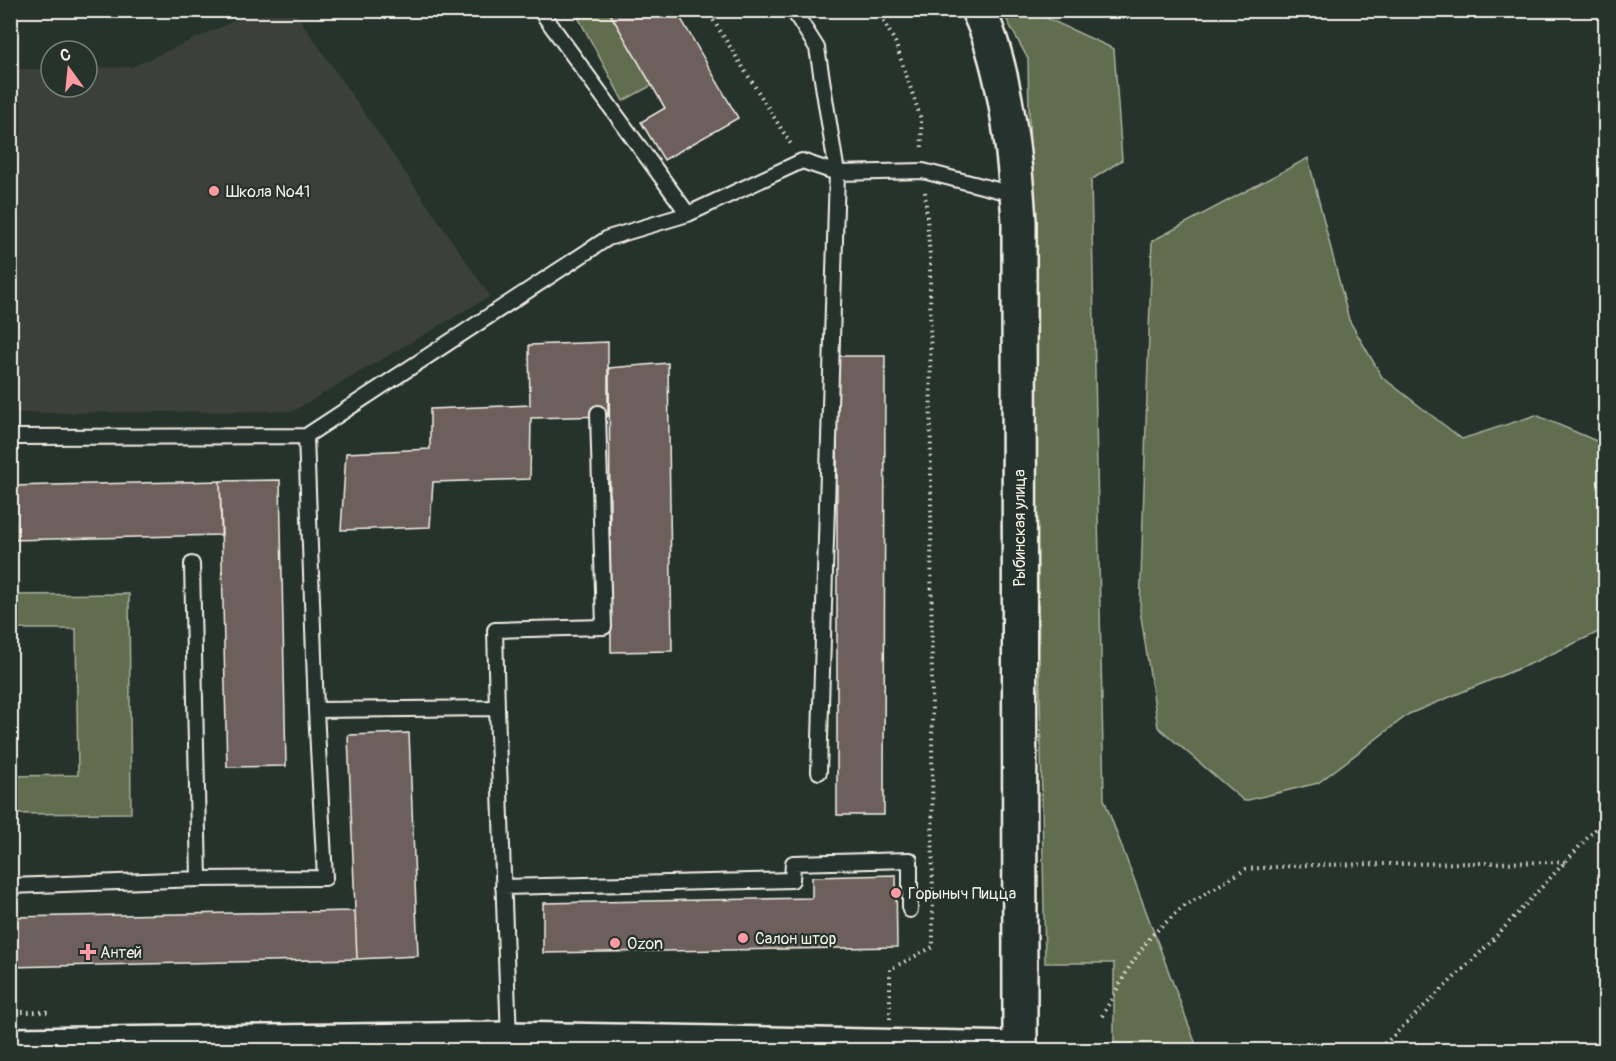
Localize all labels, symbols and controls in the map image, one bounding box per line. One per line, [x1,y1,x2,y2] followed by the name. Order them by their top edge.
[39,39,99,99] north arrow
[58,45,73,66] text: С
[226,182,310,202] place label: Школа №41
[207,184,221,198] marker: Школа №41
[1010,469,1030,587] street label: Рыбинская улица
[908,884,1016,904] place label: Горыныч Пицца
[889,886,903,900] marker: Горыныч Пицца
[755,929,836,949] place label: Салон штор
[736,931,750,945] marker: Салон штор
[627,934,663,954] place label: Ozon
[608,936,622,950] marker: Ozon
[100,943,142,963] place label: Антей
[81,945,95,959] marker: Антей

